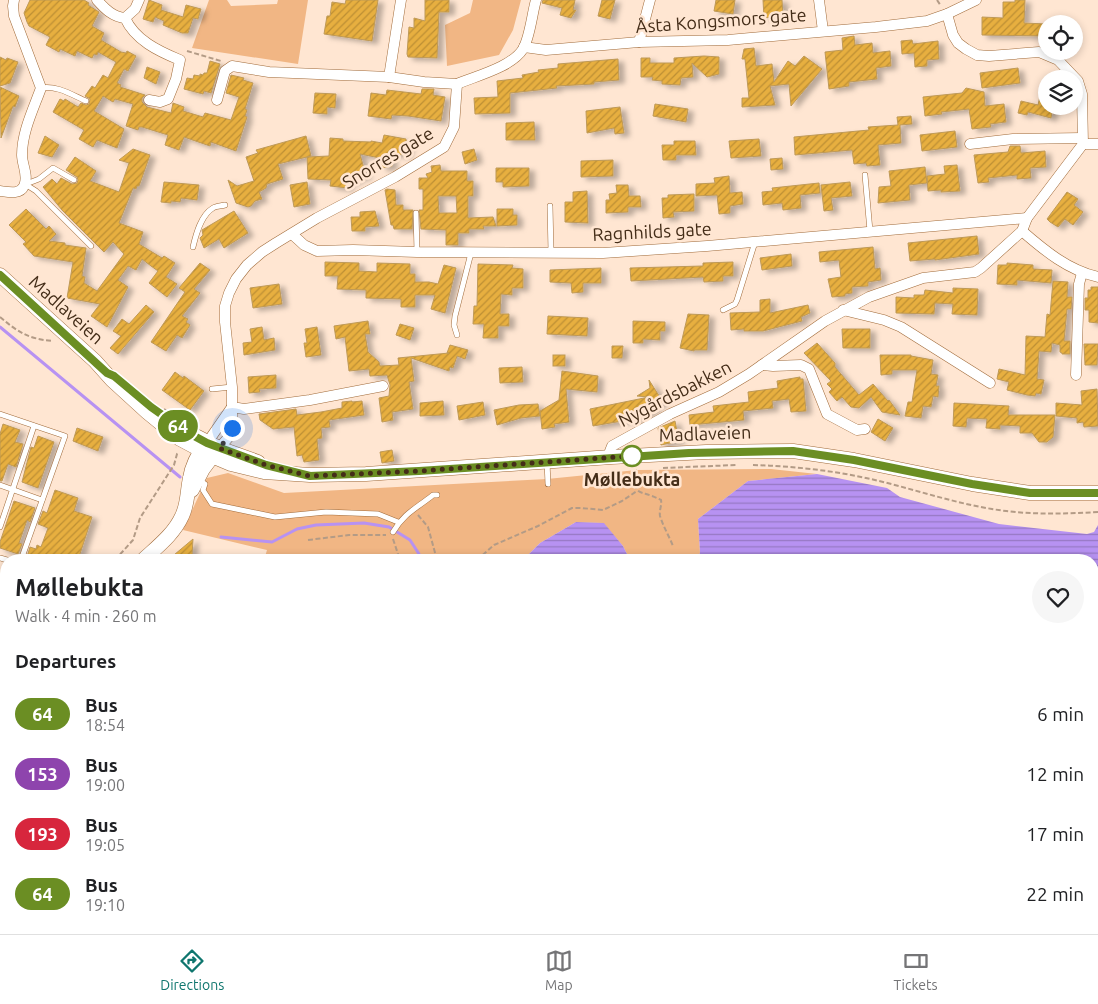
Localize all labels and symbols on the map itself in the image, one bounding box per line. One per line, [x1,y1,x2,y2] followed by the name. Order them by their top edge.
[635,4,807,36] street label: Åsta Kongsmors gate
[338,122,436,192] street label: Snorres gate
[592,218,712,244] street label: Ragnhilds gate
[26,271,108,348] street label: Madlaveien
[615,356,734,430] street label: Nygårdsbakken
[156,410,200,442] line badge: 64
[220,416,245,441] your location
[658,421,752,445] street label: Madlaveien
[621,445,643,467] marker: Møllebukta
[584,469,680,489] place label: Møllebukta

